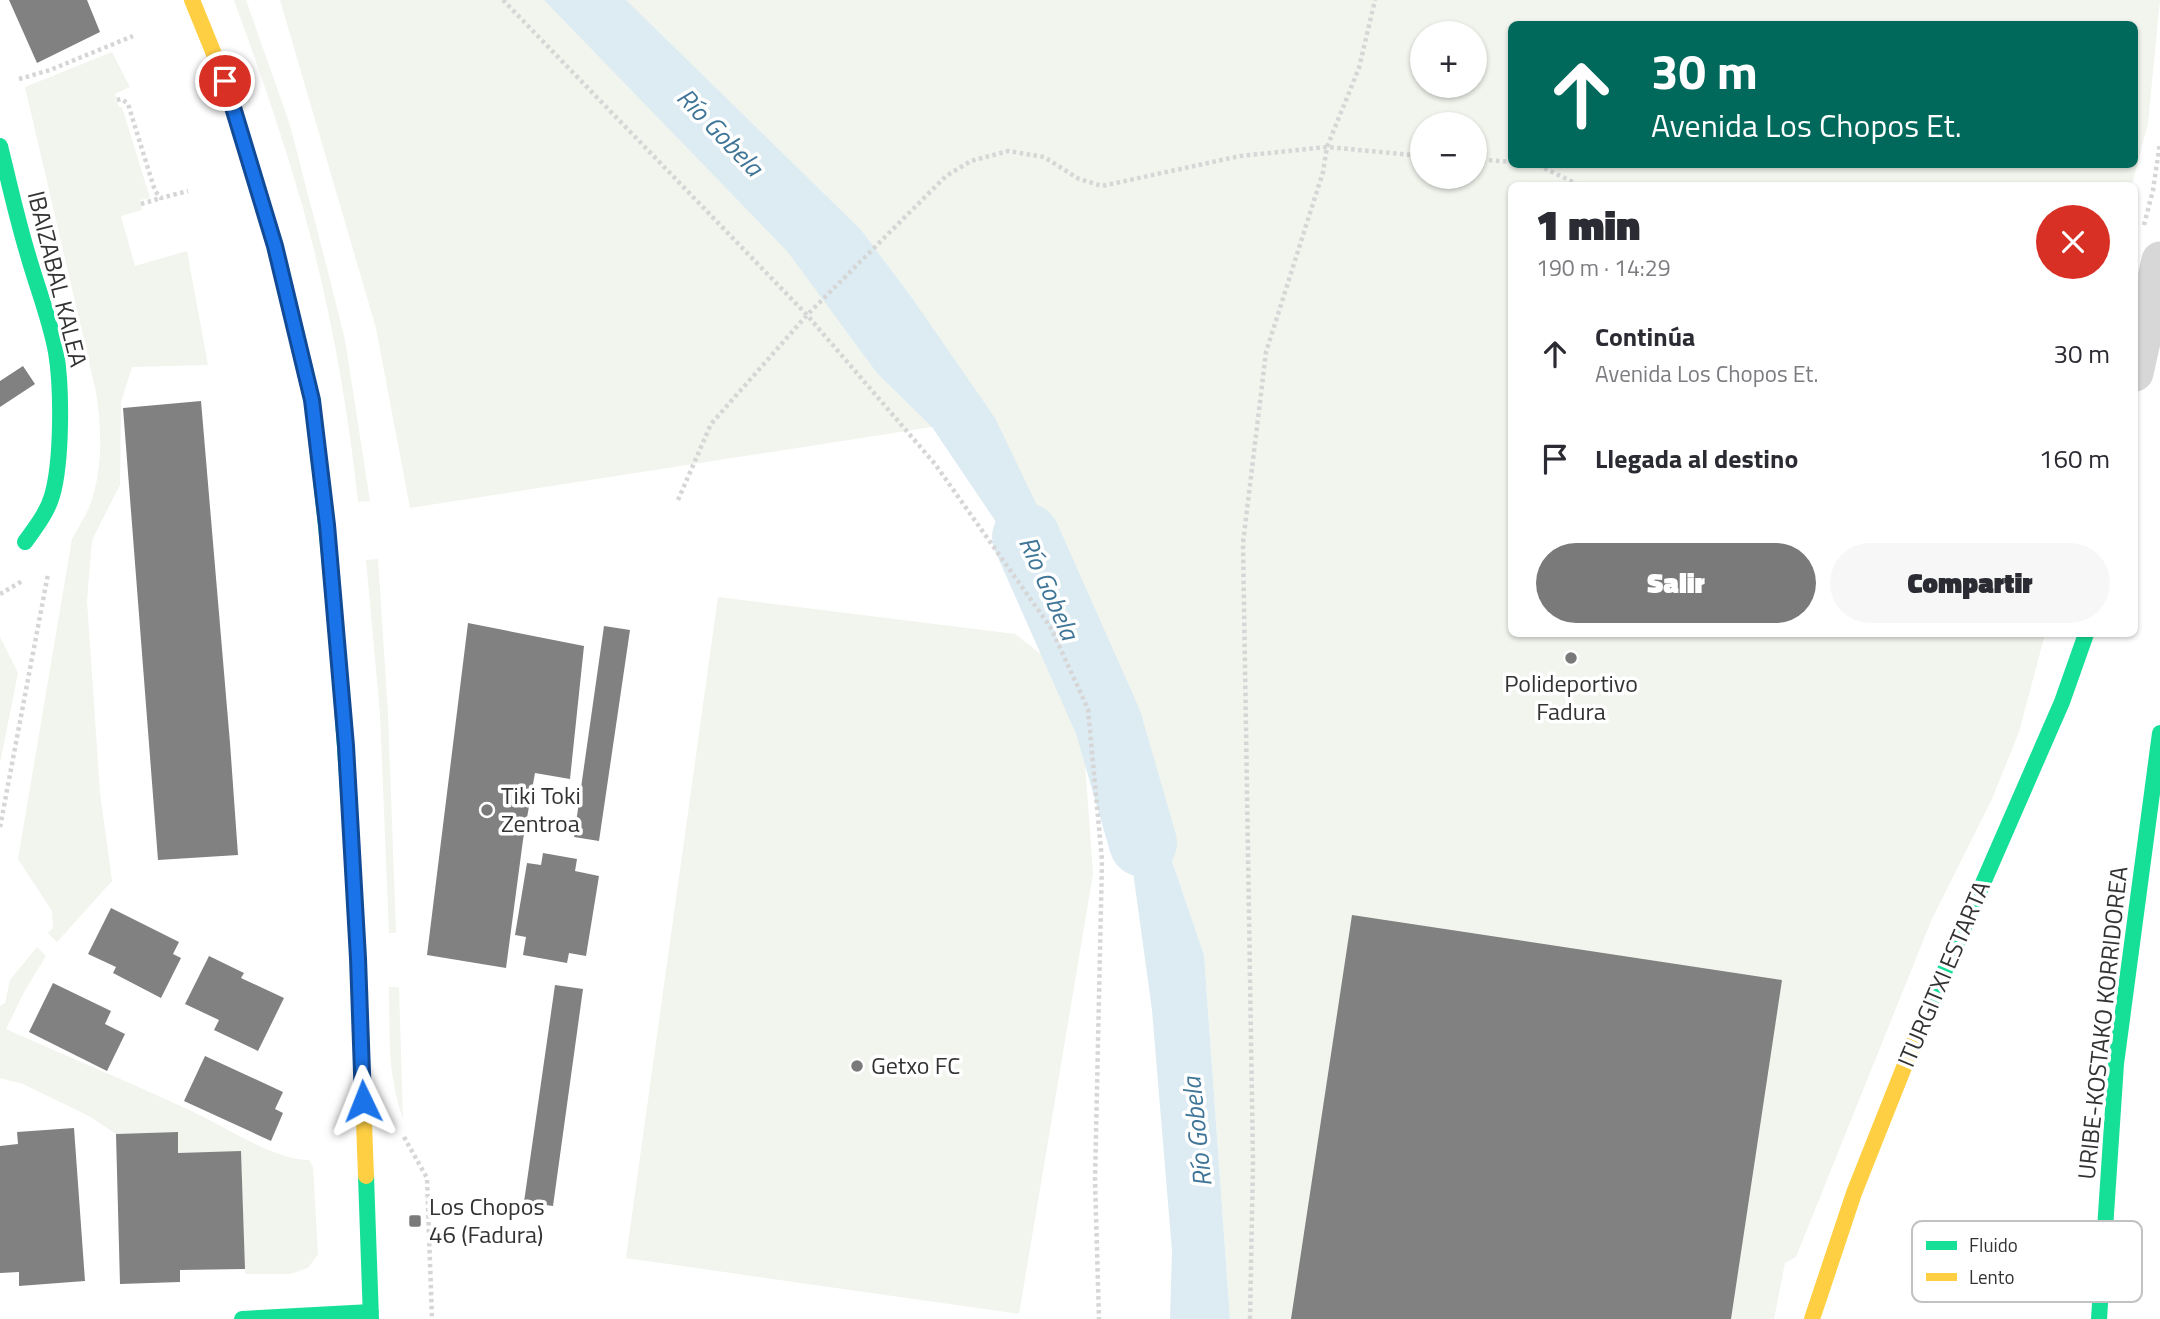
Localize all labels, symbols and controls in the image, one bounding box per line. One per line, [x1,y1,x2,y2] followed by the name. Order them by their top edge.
[1410,21,1487,189] map controls
[1410,21,1487,98] button: +
[1651,33,1758,108] text: 30 m
[1536,49,1627,140] icon: ahead
[195,51,255,111] pin
[206,62,244,100] icon: arrive
[668,79,774,186] water label: Río Gobela
[1651,101,1962,149] text: Avenida Los Chopos Et.
[1410,112,1487,189] button: −
[19,187,97,371] street label: IBAIZABAL KALEA
[1536,192,1640,256] text: 1 min
[2036,205,2110,279] button: close
[1536,250,1671,285] text: 190 m · 14:29
[1595,317,1695,356] text: Continúa
[2053,334,2110,373] text: 30 m
[1536,335,1574,373] icon: ahead
[1595,356,1818,391] text: Avenida Los Chopos Et.
[1595,439,1798,478] text: Llegada al destino
[2039,439,2110,478] text: 160 m
[1536,440,1574,478] icon: arrive
[1009,530,1090,648] water label: Río Gobela
[1536,543,1816,623] button: Salir
[1830,543,2110,623] button: Compartir
[1563,650,1579,666] marker: Polideportivo Fadura
[1504,665,1638,729] place label: Polideportivo Fadura
[501,777,581,841] place label: Tiki Toki Zentroa
[479,802,495,818] marker: Tiki Toki Zentroa
[2068,865,2136,1181] street label: URIBE-KOSTAKO KORRIDOREA
[1888,875,1999,1072] street label: ITURGITXI ESTARTA
[871,1047,960,1083] place label: Getxo FC
[849,1058,865,1074] marker: Getxo FC
[326,1064,400,1138] position arrow
[1171,1073,1222,1189] water label: Río Gobela
[429,1188,545,1252] place label: Los Chopos 46 (Fadura)
[407,1213,423,1229] marker: Los Chopos 46 (Fadura)
[1912,1221,2142,1302] legend
[1969,1230,2018,1259] text: Fluido
[1969,1262,2014,1291] text: Lento

